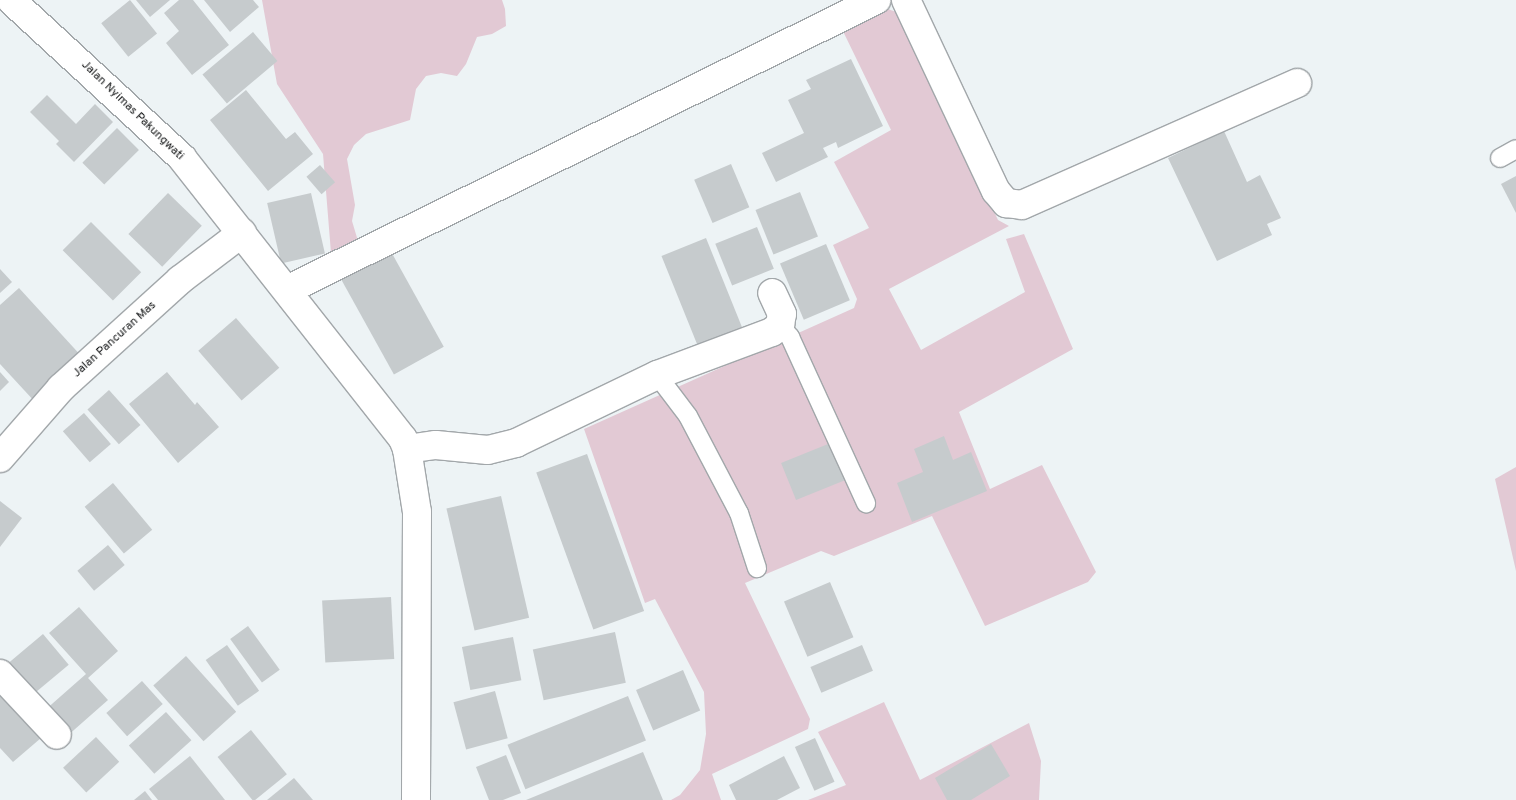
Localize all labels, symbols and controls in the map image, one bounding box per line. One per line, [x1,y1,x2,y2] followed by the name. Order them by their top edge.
[78,58,186,164] street label: Jalan Nyimas Pakungwati
[70,299,160,381] street label: Jalan Pancuran Mas

